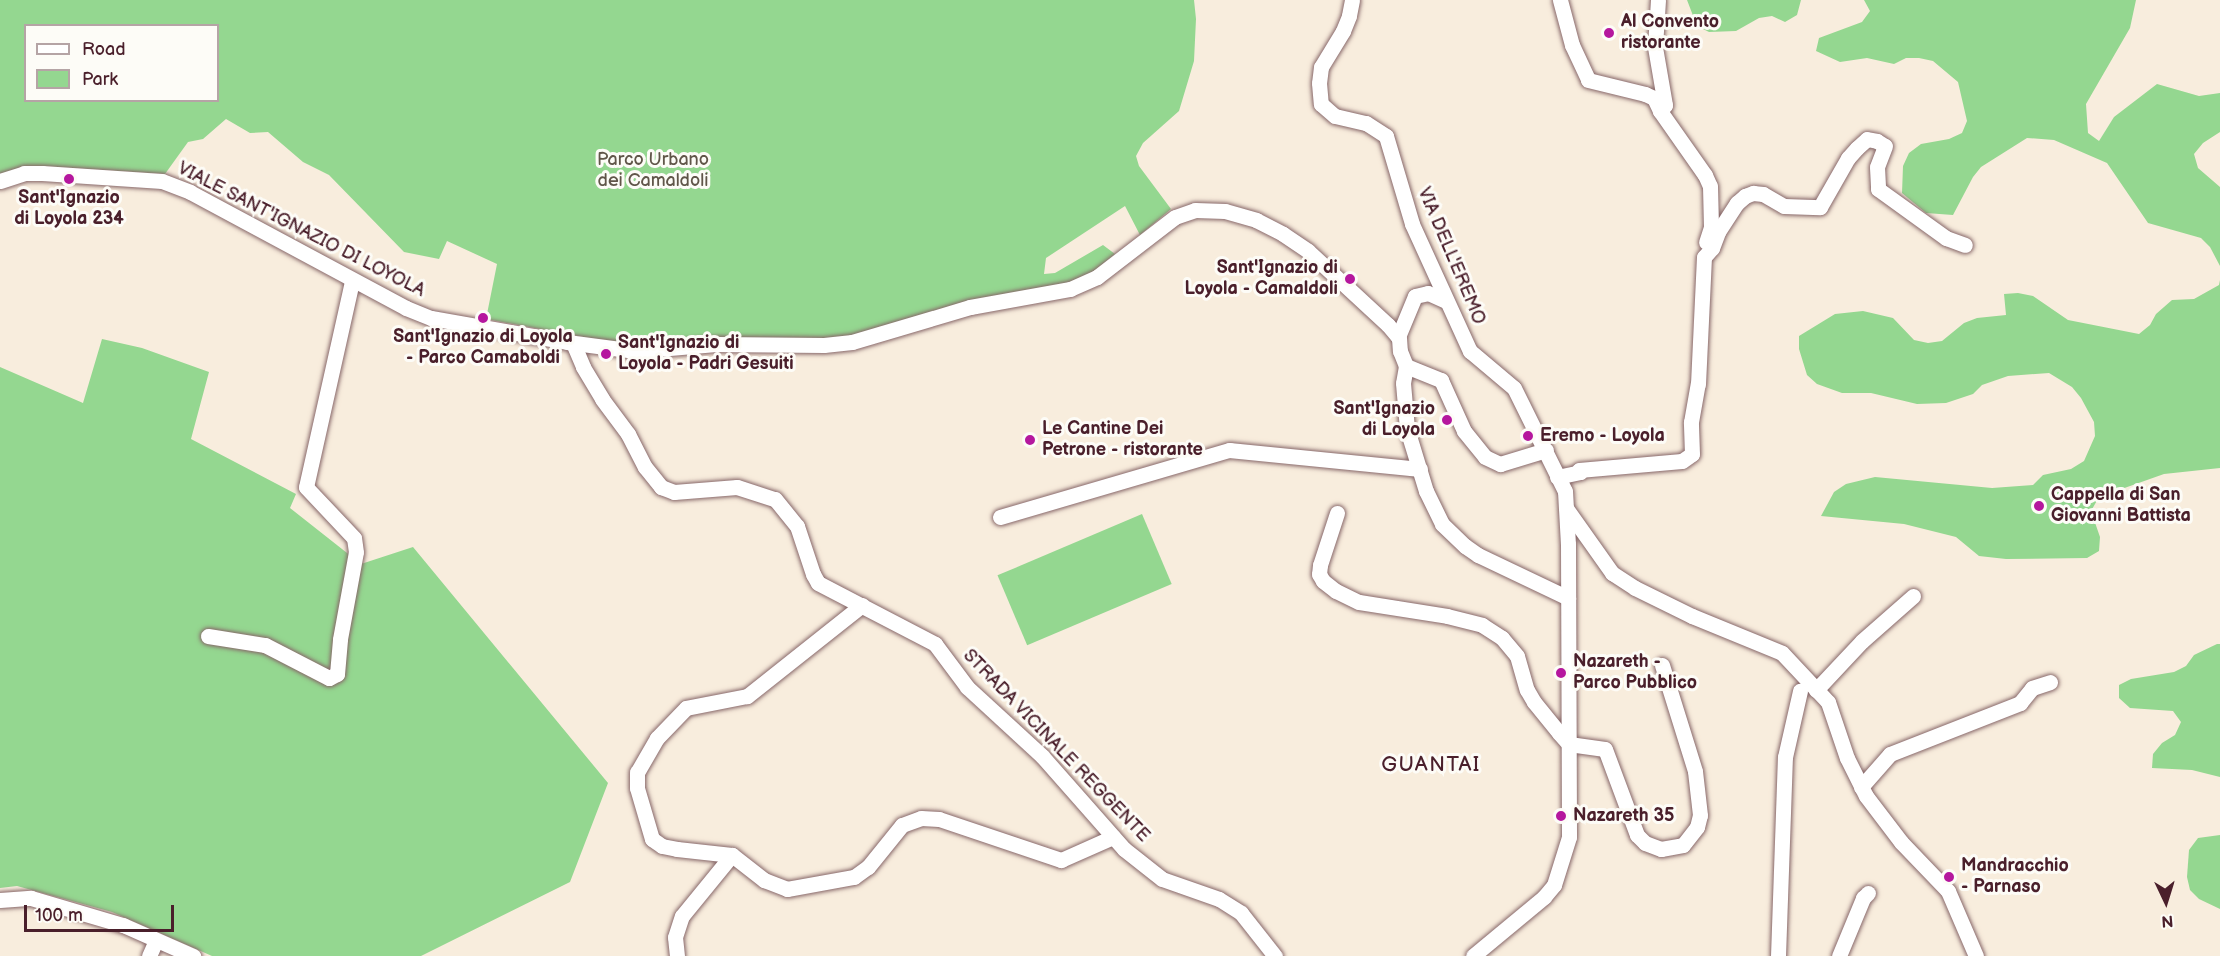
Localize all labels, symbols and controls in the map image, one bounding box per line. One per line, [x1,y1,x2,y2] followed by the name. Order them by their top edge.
[1621,12,1719,54] place label: Al Convento ristorante
[24,24,219,102] legend
[1602,26,1616,40] marker: Al Convento ristorante
[82,39,126,60] text: Road
[82,69,118,90] text: Park
[597,150,709,192] park label: Parco Urbano dei Camaldoli
[174,158,428,302] street label: VIALE SANT'IGNAZIO DI LOYOLA
[62,172,76,186] marker: Sant'Ignazio di Loyola 234
[1412,184,1490,328] street label: VIA DELL'EREMO
[14,188,124,230] place label: Sant'Ignazio di Loyola 234
[1184,258,1338,300] place label: Sant'Ignazio di Loyola - Camaldoli
[1343,272,1357,286] marker: Sant'Ignazio di Loyola - Camaldoli
[476,311,490,325] marker: Sant'Ignazio di Loyola - Parco Camaboldi
[393,327,573,370] place label: Sant'Ignazio di Loyola - Parco Camaboldi
[618,333,794,376] place label: Sant'Ignazio di Loyola - Padri Gesuiti
[599,347,613,361] marker: Sant'Ignazio di Loyola - Padri Gesuiti
[1333,399,1435,442] place label: Sant'Ignazio di Loyola
[1440,413,1454,427] marker: Sant'Ignazio di Loyola
[1042,419,1203,462] place label: Le Cantine Dei Petrone - ristorante
[1540,425,1665,447] place label: Eremo - Loyola
[1521,429,1535,443] marker: Eremo - Loyola
[1023,433,1037,447] marker: Le Cantine Dei Petrone - ristorante
[2051,485,2191,528] place label: Cappella di San Giovanni Battista
[2032,499,2046,513] marker: Cappella di San Giovanni Battista
[958,645,1154,847] street label: STRADA VICINALE REGGENTE
[1573,652,1697,694] place label: Nazareth - Parco Pubblico
[1554,666,1568,680] marker: Nazareth - Parco Pubblico
[1381,752,1481,778] district label: GUANTAI
[1573,805,1674,827] place label: Nazareth 35
[1554,809,1568,823] marker: Nazareth 35
[1961,856,2069,898] place label: Mandracchio - Parnaso
[1942,870,1956,884] marker: Mandracchio - Parnaso
[2136,872,2196,932] north arrow
[27,893,177,931] scale bar
[35,905,83,926] text: 100 m
[2161,911,2174,930] text: N

